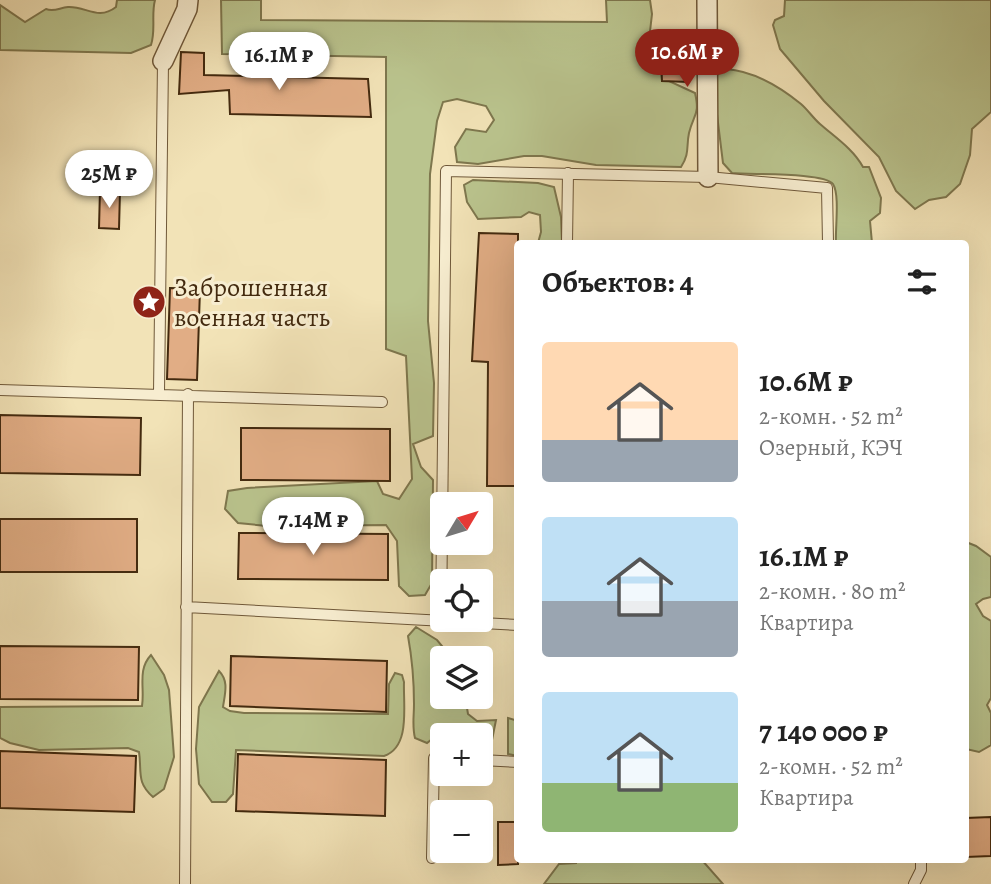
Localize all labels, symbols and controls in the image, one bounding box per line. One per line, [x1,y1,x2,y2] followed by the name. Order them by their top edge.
[622,29,752,89] pin: 10.6M ₽
[214,32,344,92] pin: 16.1M ₽
[651,36,723,67] text: 10.6M ₽
[245,39,313,70] text: 16.1M ₽
[60,150,158,210] pin: 25M ₽
[81,157,137,188] text: 25M ₽
[542,262,694,302] text: Объектов: 4
[903,263,941,301] icon: filters
[174,270,330,335] place label: Заброшенная военная часть
[130,283,168,321] place icon: Заброшенная военная часть
[759,361,853,401] text: 10.6M ₽
[598,370,682,454] icon: home
[759,401,903,432] text: 2-комн. · 52 m²
[759,432,903,463] text: Озерный, КЭЧ
[430,492,494,555] north arrow
[430,492,493,863] map controls
[248,498,378,557] pin: 7.14M ₽
[278,504,348,535] text: 7.14M ₽
[759,536,848,576] text: 16.1M ₽
[598,545,682,629] icon: home
[430,569,493,632] button: locate
[759,576,905,607] text: 2-комн. · 80 m²
[759,607,854,638] text: Квартира
[430,646,493,709] button: layers
[759,711,888,751] text: 7 140 000 ₽
[598,720,682,804] icon: home
[430,723,493,786] button: +
[759,751,903,782] text: 2-комн. · 52 m²
[759,782,854,813] text: Квартира
[430,800,493,863] button: −

